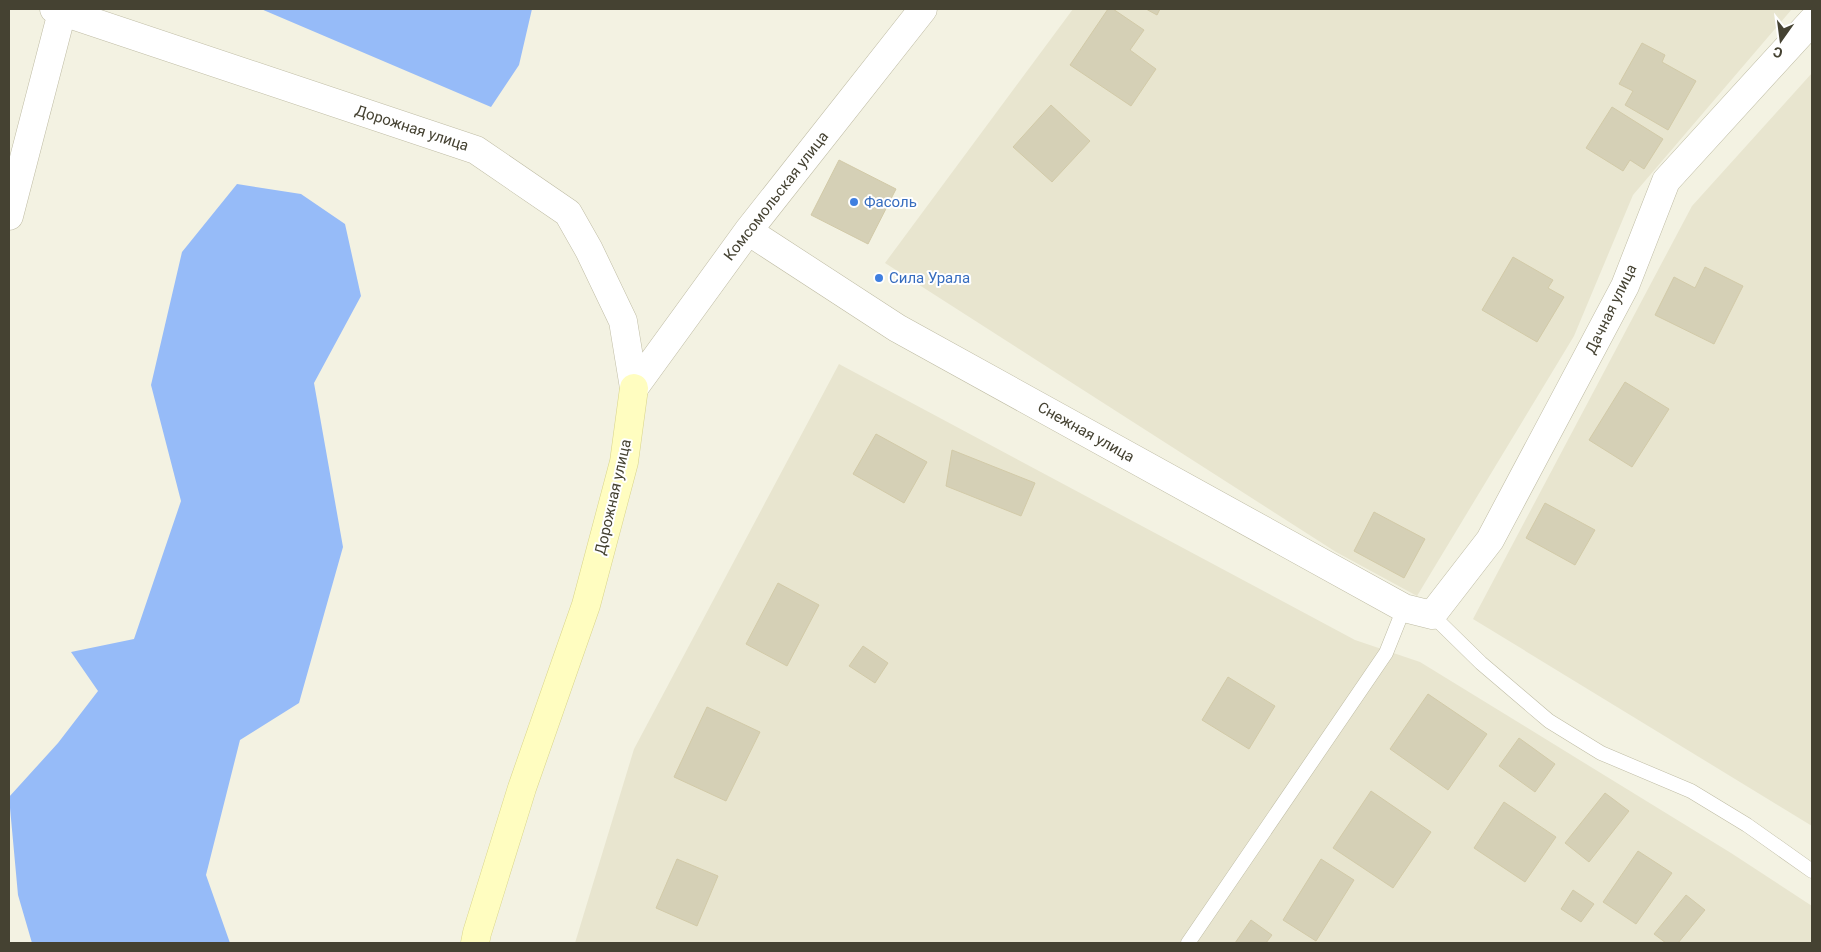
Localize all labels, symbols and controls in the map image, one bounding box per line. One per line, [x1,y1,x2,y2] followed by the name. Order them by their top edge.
[1756,15,1806,65] north arrow
[1771,44,1784,61] text: С
[353,101,471,155] street label: Дорожная улица
[720,128,832,264] street label: Комсомольская улица
[864,193,917,211] place label: Фасоль
[848,196,860,208] marker: Фасоль
[1582,261,1640,357] street label: Дачная улица
[889,269,970,287] place label: Сила Урала
[873,272,885,284] marker: Сила Урала
[1034,398,1138,466] street label: Снежная улица
[591,437,635,557] street label: Дорожная улица

